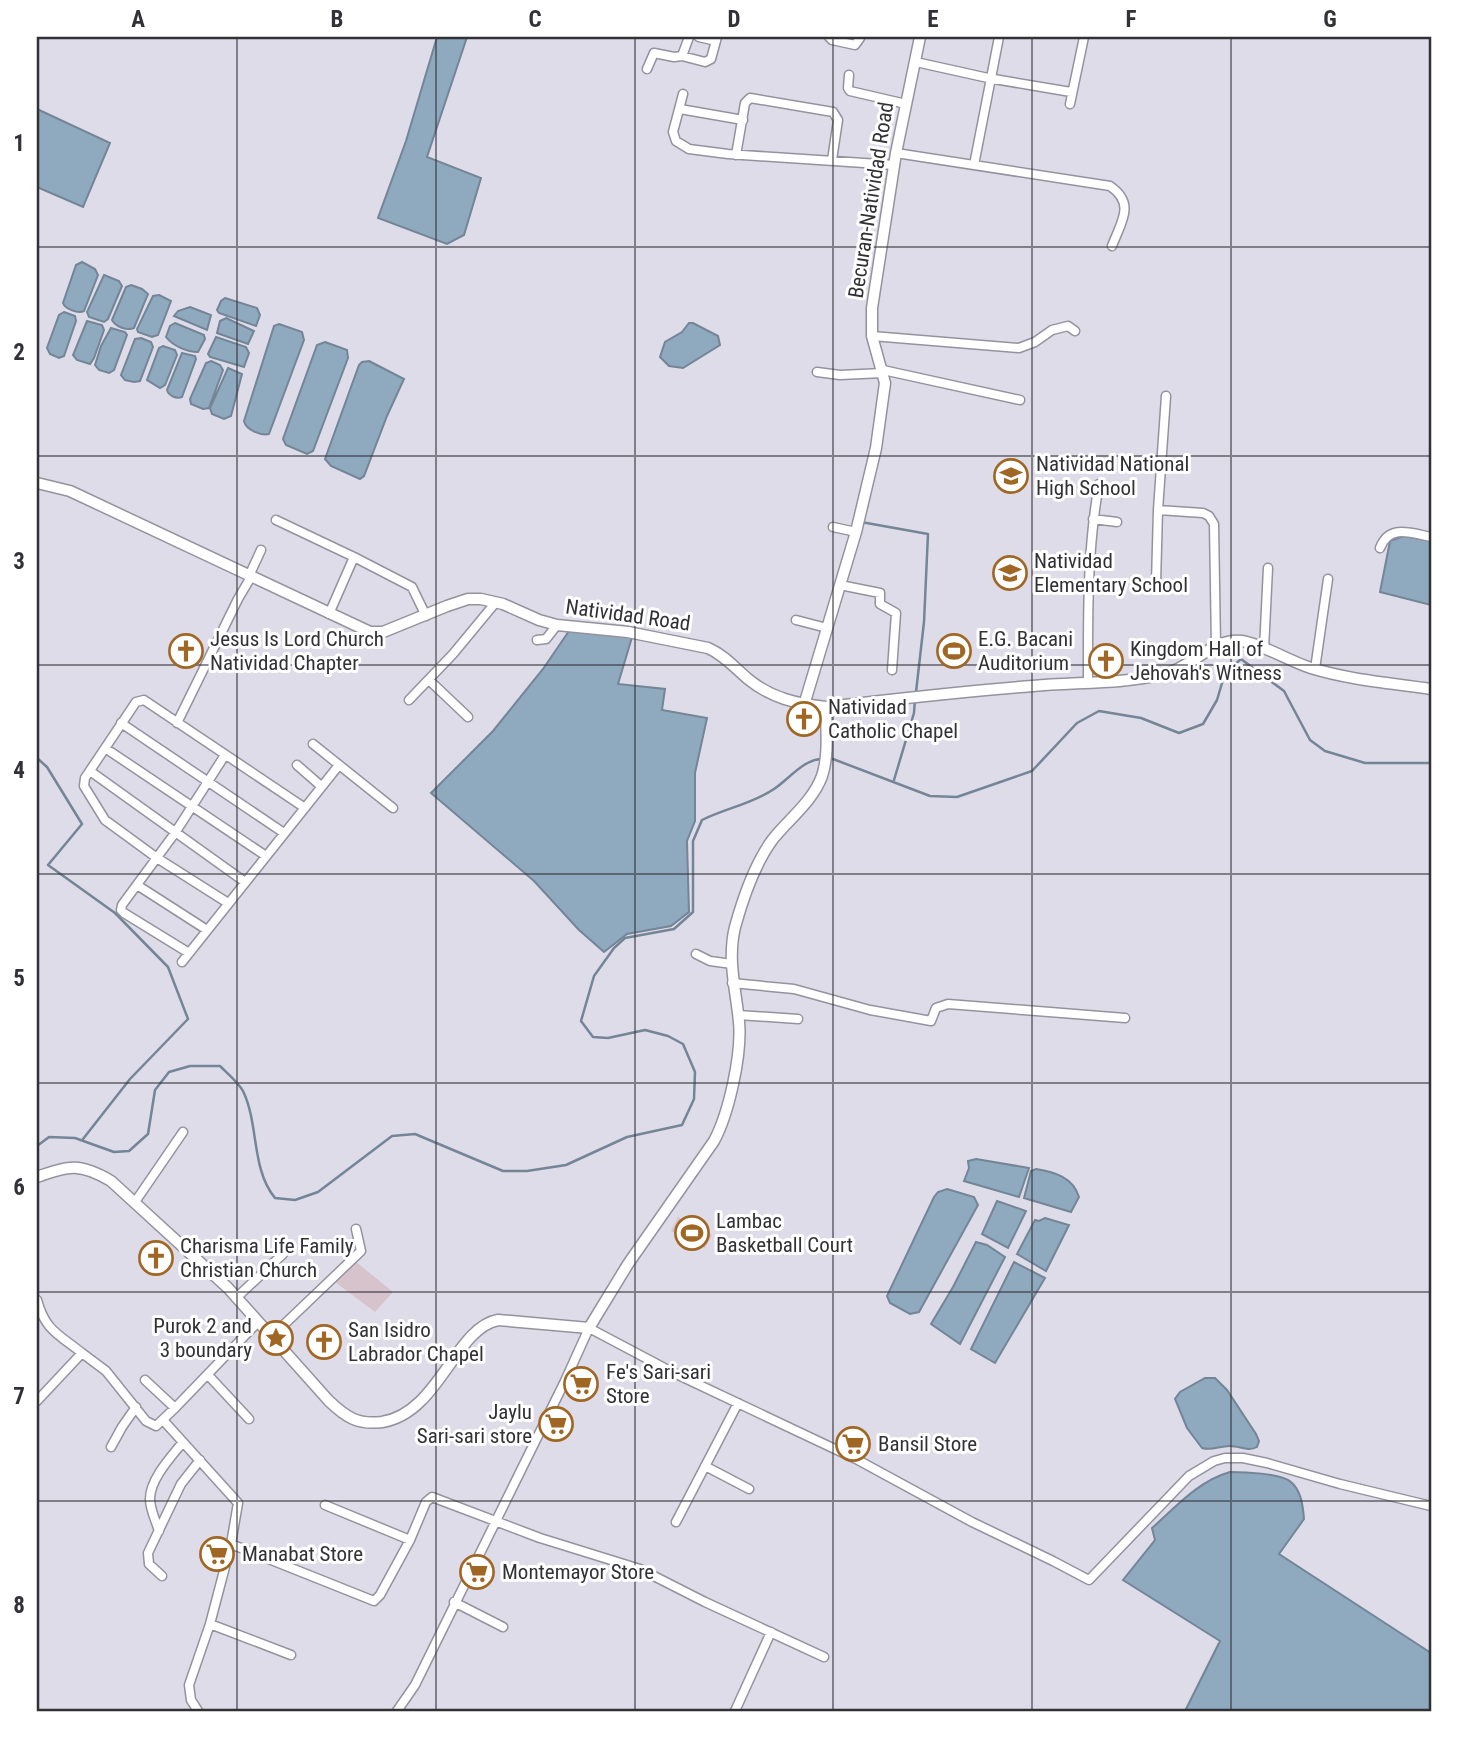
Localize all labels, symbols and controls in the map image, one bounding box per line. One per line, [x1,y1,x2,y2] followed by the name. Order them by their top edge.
[131,6,145,33] text: A
[331,6,343,33] text: B
[528,6,542,33] text: C
[728,6,741,33] text: D
[927,6,939,33] text: E
[1126,6,1137,33] text: F
[1323,6,1337,33] text: G
[844,100,898,300] street label: Becuran-Natividad Road
[13,130,25,157] text: 1
[13,339,25,366] text: 2
[1036,452,1189,500] place label: Natividad National High School
[992,457,1030,495] school or university icon: Natividad National High School
[13,548,25,575] text: 3
[1034,549,1188,597] place label: Natividad Elementary School
[991,554,1029,592] school or university icon: Natividad Elementary School
[564,594,692,636] street label: Natividad Road
[210,627,384,675] place label: Jesus Is Lord Church Natividad Chapter
[978,627,1073,675] place label: E.G. Bacani Auditorium
[167,632,205,670] church icon: Jesus Is Lord Church Natividad Chapter
[935,632,973,670] sports icon: E.G. Bacani Auditorium
[1130,637,1282,685] place label: Kingdom Hall of Jehovah's Witness
[1087,642,1125,680] church icon: Kingdom Hall of Jehovah's Witness
[828,695,958,743] place label: Natividad Catholic Chapel
[785,700,823,738] church icon: Natividad Catholic Chapel
[13,757,25,784] text: 4
[13,965,25,992] text: 5
[13,1174,25,1201] text: 6
[716,1209,853,1257] place label: Lambac Basketball Court
[673,1214,711,1252] sports icon: Lambac Basketball Court
[180,1234,354,1282] place label: Charisma Life Family Christian Church
[137,1239,175,1277] church icon: Charisma Life Family Christian Church
[153,1314,252,1362] place label: Purok 2 and 3 boundary
[348,1318,484,1366] place label: San Isidro Labrador Chapel
[257,1319,295,1357] place icon: Purok 2 and 3 boundary
[305,1323,343,1361] church icon: San Isidro Labrador Chapel
[606,1360,711,1408] place label: Fe's Sari-sari Store
[562,1365,600,1403] supermarket icon: Fe's Sari-sari Store
[13,1383,25,1410] text: 7
[417,1400,532,1448] place label: Jaylu Sari-sari store
[537,1405,575,1443] supermarket icon: Jaylu Sari-sari store
[834,1425,872,1463] supermarket icon: Bansil Store
[878,1432,977,1456] place label: Bansil Store
[198,1535,236,1573] supermarket icon: Manabat Store
[242,1542,363,1566] place label: Manabat Store
[458,1553,496,1591] supermarket icon: Montemayor Store
[502,1560,654,1584] place label: Montemayor Store
[13,1592,25,1619] text: 8

